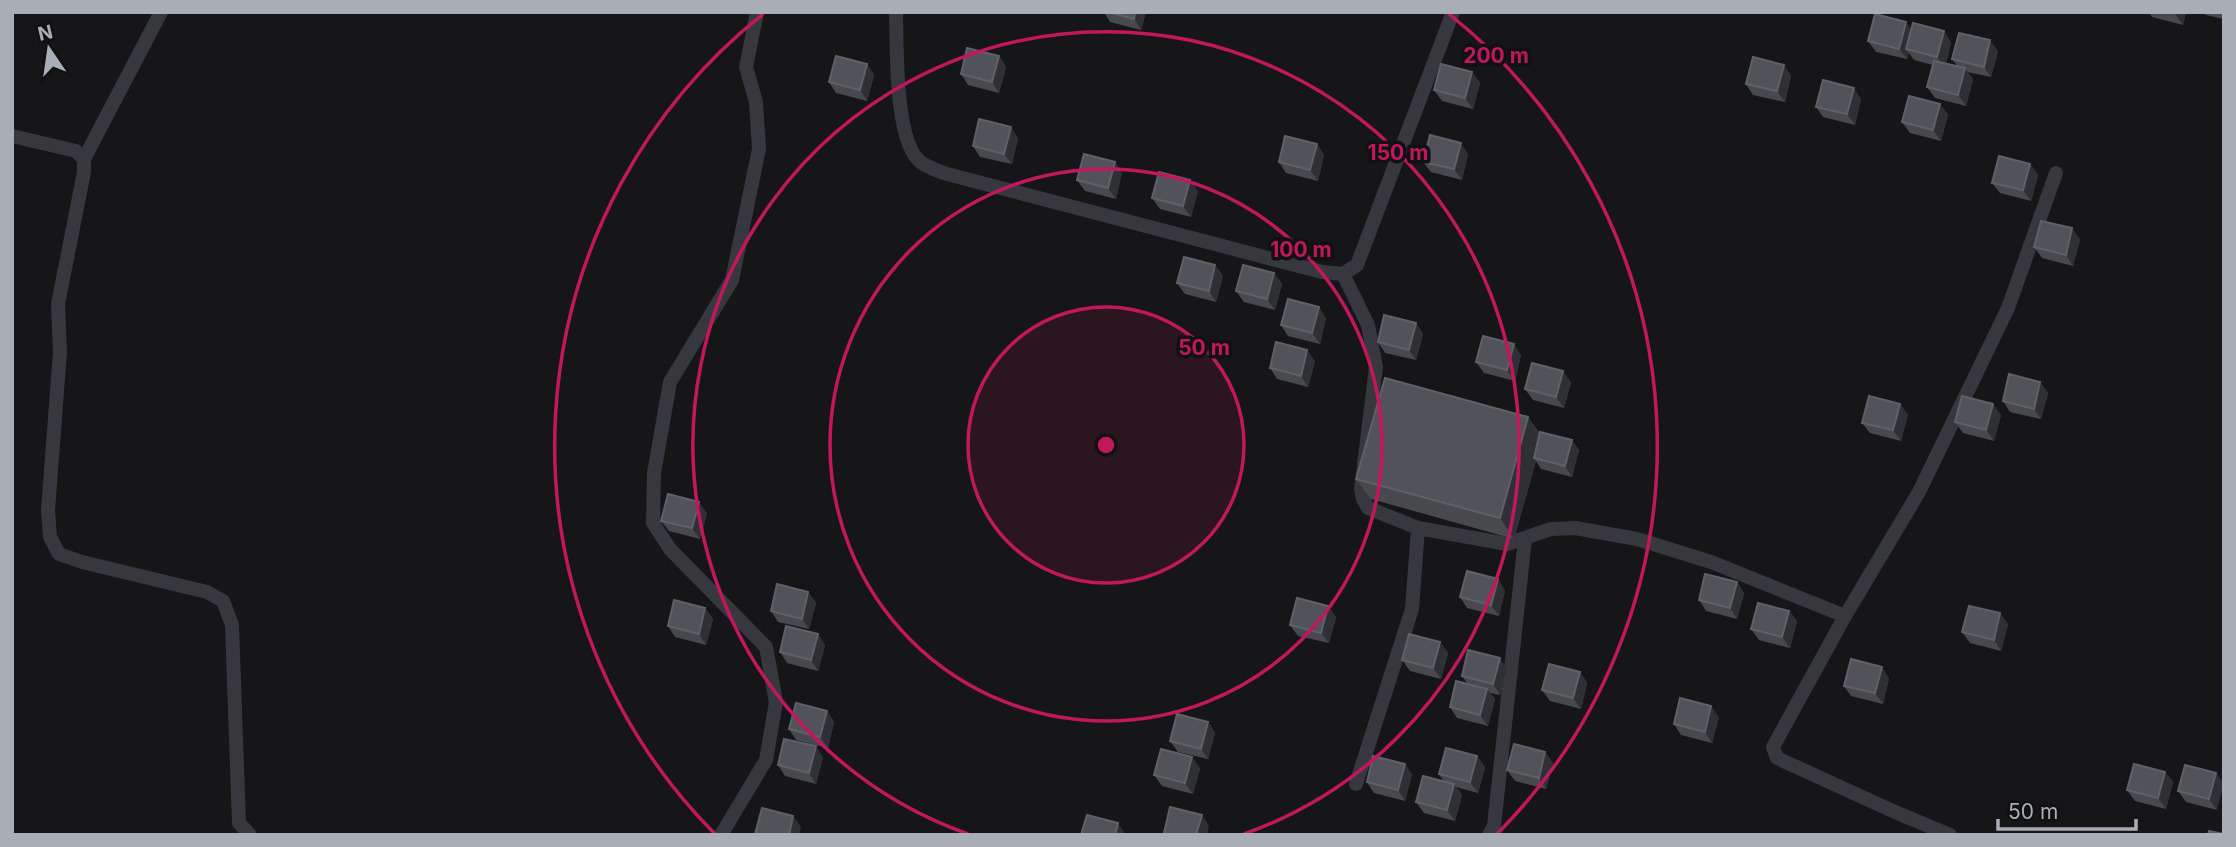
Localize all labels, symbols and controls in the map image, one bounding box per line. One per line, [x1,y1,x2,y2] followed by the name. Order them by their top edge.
[14,14,84,84] north arrow
[36,20,55,46] text: N
[1463,43,1529,68] text: 200 m
[1368,140,1428,165] text: 150 m
[1270,237,1332,262] text: 100 m
[1178,335,1230,360] text: 50 m
[1094,433,1118,457] centre of rings
[1998,788,2136,832] scale bar
[2008,799,2058,824] text: 50 m

